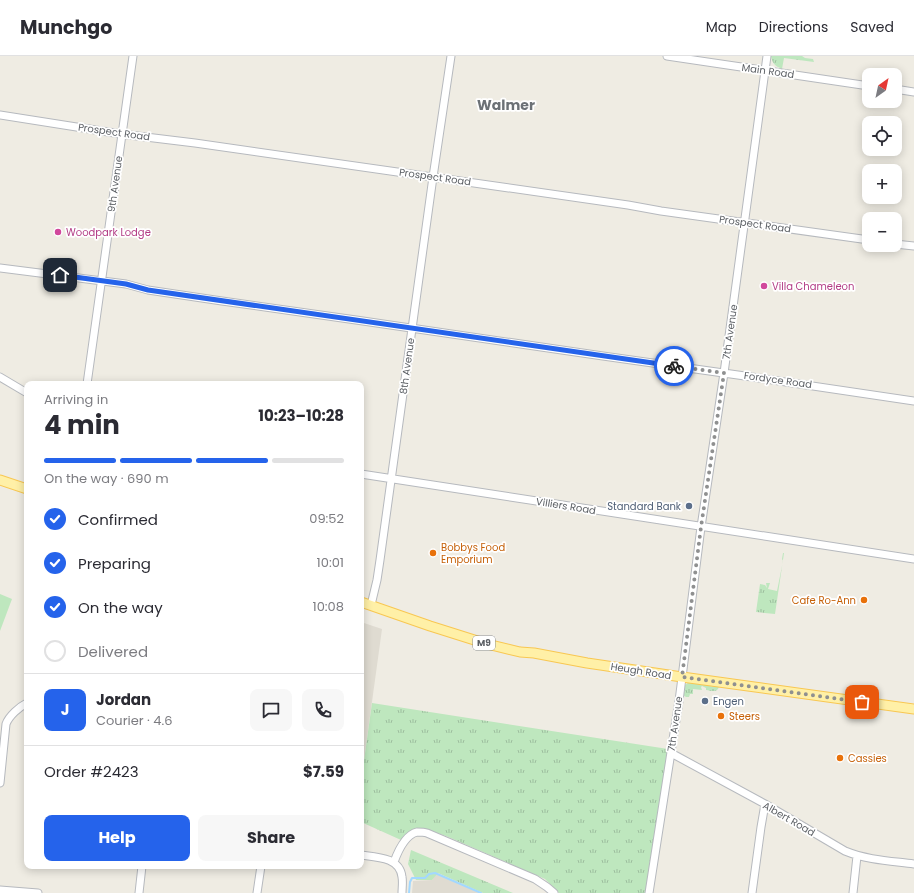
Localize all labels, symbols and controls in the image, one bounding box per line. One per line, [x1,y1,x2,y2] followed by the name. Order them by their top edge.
[20,14,112,41] text: Munchgo
[706,17,737,37] text: Map
[759,17,828,37] text: Directions
[850,17,894,37] text: Saved
[741,60,795,82] street label: Main Road
[862,68,902,108] north arrow
[862,68,902,252] map controls
[477,95,535,115] district label: Walmer
[862,116,902,156] button: locate
[77,120,151,144] street label: Prospect Road
[104,155,126,213] street label: 9th Avenue
[862,164,902,204] button: +
[398,165,472,189] street label: Prospect Road
[718,212,792,236] street label: Prospect Road
[862,212,902,252] button: −
[66,225,151,240] place label: Woodpark Lodge
[53,227,63,237] marker: Woodpark Lodge
[43,258,77,292] pin
[49,264,71,286] icon: home
[772,279,854,294] place label: Villa Chameleon
[759,281,769,291] marker: Villa Chameleon
[719,303,741,361] street label: 7th Avenue
[396,337,418,395] street label: 8th Avenue
[654,346,694,386] courier
[663,355,685,377] icon: bike
[743,368,813,392] street label: Fordyce Road
[44,390,108,409] text: Arriving in
[258,405,344,426] text: 10:23–10:28
[44,407,120,443] text: 4 min
[44,469,169,488] text: On the way · 690 m
[535,494,597,518] street label: Villiers Road
[607,499,682,514] place label: Standard Bank
[684,501,694,511] marker: Standard Bank
[44,508,66,530] icon: check
[78,509,158,530] text: Confirmed
[309,509,344,528] text: 09:52
[441,540,505,567] place label: Bobbys Food Emporium
[428,548,438,558] marker: Bobbys Food Emporium
[44,552,66,574] icon: check
[78,553,151,574] text: Preparing
[317,553,344,572] text: 10:01
[792,593,856,608] place label: Cafe Ro-Ann
[859,595,869,605] marker: Cafe Ro-Ann
[44,596,66,618] icon: check
[78,597,163,618] text: On the way
[313,597,344,616] text: 10:08
[473,636,495,650] road number: M9
[78,641,148,662] text: Delivered
[610,659,672,683] street label: Heugh Road
[845,685,879,719] pin
[96,689,151,710] text: Jordan
[250,689,292,731] button: chat
[302,689,344,731] button: phone
[851,691,873,713] icon: bag
[713,694,744,709] place label: Engen
[664,695,686,753] street label: 7th Avenue
[700,696,710,706] marker: Engen
[61,699,69,720] text: J
[729,709,760,724] place label: Steers
[96,711,173,730] text: Courier · 4.6
[716,711,726,721] marker: Steers
[848,751,887,766] place label: Cassies
[835,753,845,763] marker: Cassies
[44,761,139,782] text: Order #2423
[303,761,344,782] text: $7.59
[760,798,818,840] street label: Albert Road
[44,815,190,861] button: Help
[198,815,344,861] button: Share

